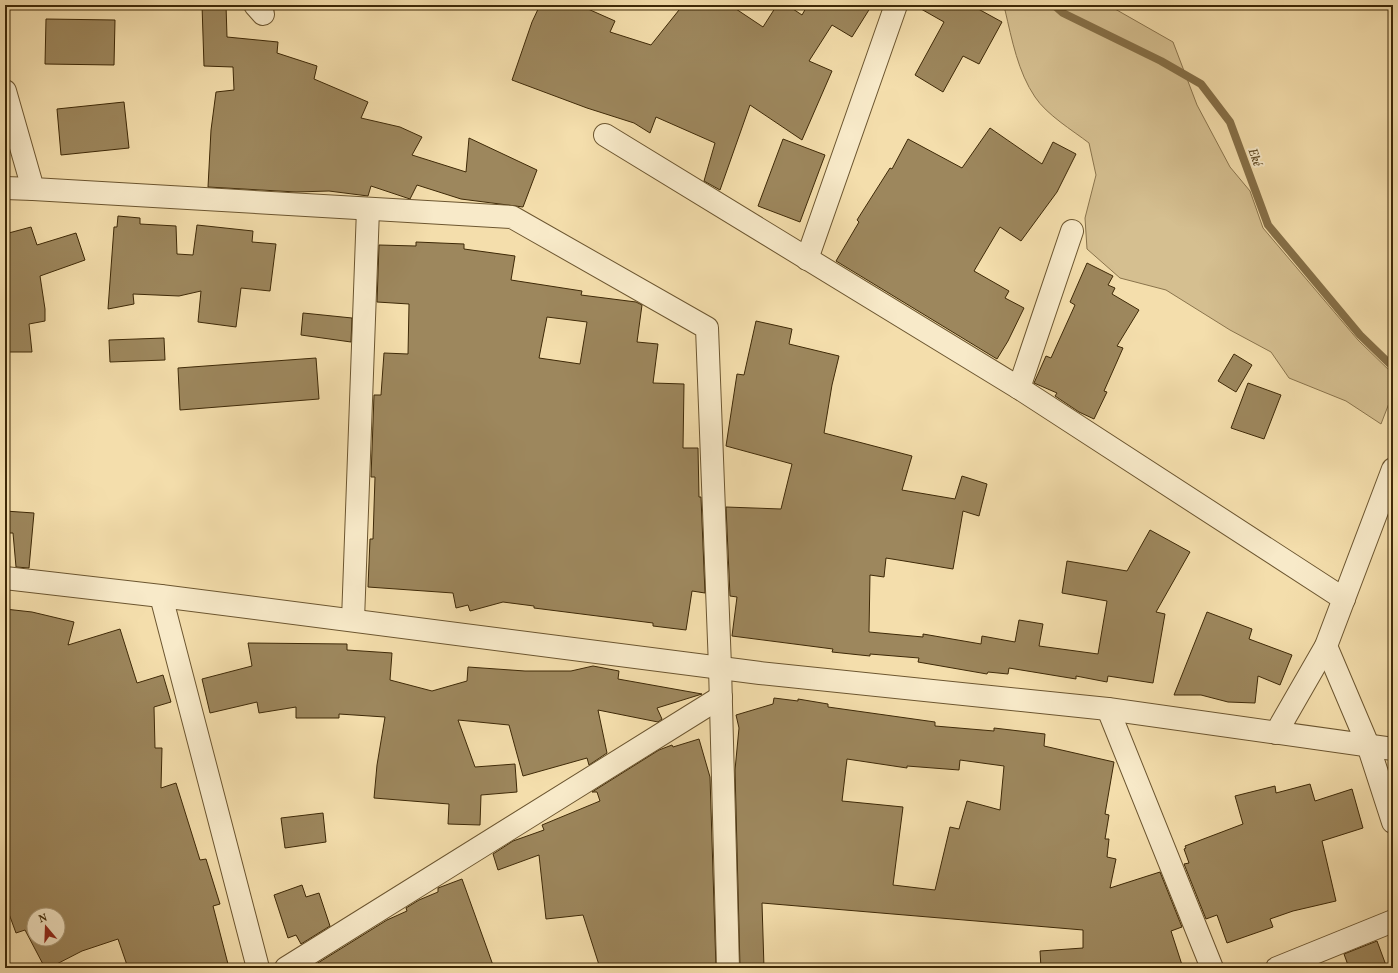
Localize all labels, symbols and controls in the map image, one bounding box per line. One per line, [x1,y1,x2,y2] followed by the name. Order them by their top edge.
[1243,146,1266,171] water label: Eké
[26,907,66,947] north arrow
[37,911,49,927] text: N

